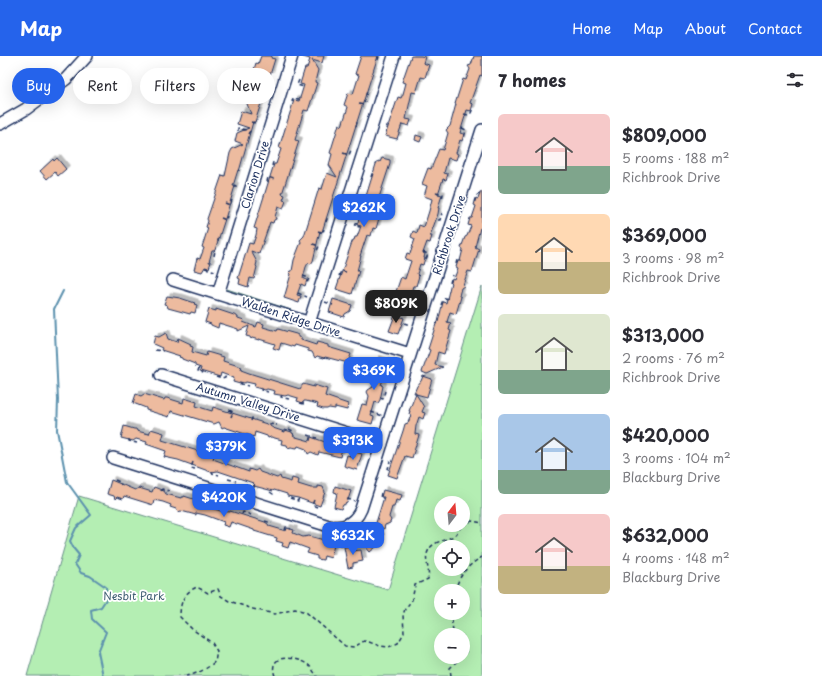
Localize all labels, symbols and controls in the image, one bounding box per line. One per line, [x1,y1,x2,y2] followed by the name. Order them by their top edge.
[20,14,62,42] text: Map
[572,18,611,39] text: Home
[633,18,663,39] text: Map
[685,18,726,39] text: About
[748,18,802,39] text: Contact
[498,67,566,93] text: 7 homes
[12,68,65,104] chip: Buy
[73,68,132,104] chip: Rent
[140,68,209,104] chip: Filters
[217,68,275,104] chip: New
[784,69,806,91] icon: filters
[622,122,707,148] text: $809,000
[530,130,578,178] icon: home
[236,139,273,211] street label: Clarion Drive
[622,148,730,167] text: 5 rooms · 188 m²
[622,167,720,186] text: Richbrook Drive
[428,193,470,277] street label: Richbrook Drive
[336,194,392,228] pin: $262K
[342,197,386,216] text: $262K
[622,222,707,248] text: $369,000
[530,230,578,278] icon: home
[622,248,724,267] text: 3 rooms · 98 m²
[622,267,720,286] text: Richbrook Drive
[368,290,424,324] pin: $809K
[239,292,343,341] street label: Walden Ridge Drive
[374,293,418,312] text: $809K
[622,322,704,348] text: $313,000
[530,330,578,378] icon: home
[622,348,725,367] text: 2 rooms · 76 m²
[346,357,402,391] pin: $369K
[353,360,395,379] text: $369K
[622,367,720,386] text: Richbrook Drive
[194,378,302,425] street label: Autumn Valley Drive
[622,422,709,448] text: $420,000
[325,427,381,461] pin: $313K
[333,430,373,449] text: $313K
[530,430,578,478] icon: home
[198,433,254,467] pin: $379K
[205,436,247,455] text: $379K
[622,448,731,467] text: 3 rooms · 104 m²
[622,467,720,486] text: Blackburg Drive
[196,484,252,518] pin: $420K
[201,487,247,506] text: $420K
[434,496,470,532] north arrow
[434,496,470,664] map controls
[325,522,381,556] pin: $632K
[622,522,709,548] text: $632,000
[331,525,375,544] text: $632K
[530,530,578,578] icon: home
[434,540,470,576] button: locate
[622,548,730,567] text: 4 rooms · 148 m²
[622,567,720,586] text: Blackburg Drive
[434,584,470,620] button: +
[103,587,165,604] park label: Nesbit Park
[434,628,470,664] button: −

